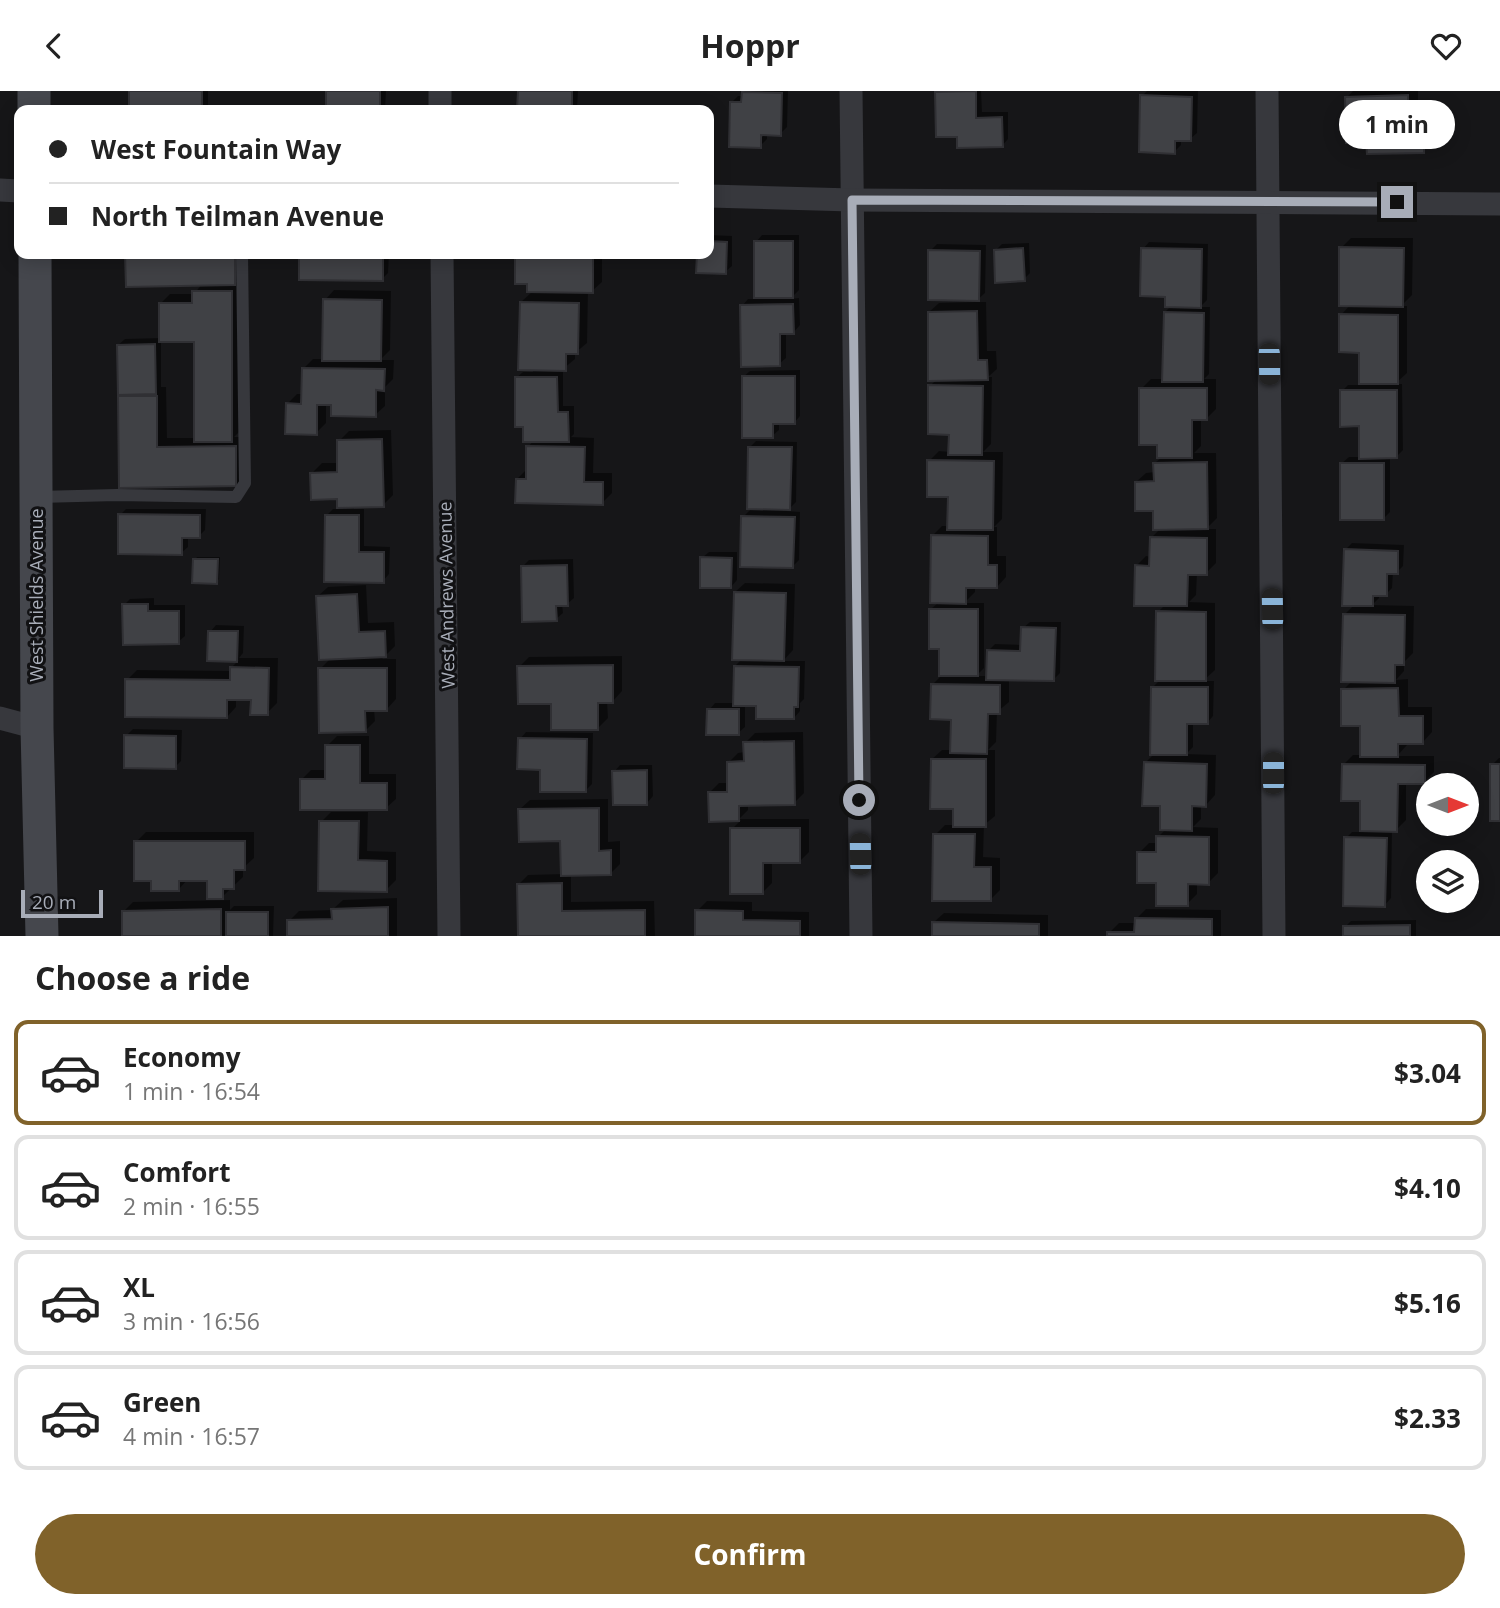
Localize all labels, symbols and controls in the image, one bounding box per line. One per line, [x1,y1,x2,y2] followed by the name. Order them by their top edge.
[700,24,800,67] text: Hoppr
[35,27,73,65] icon: back
[1427,27,1465,65] icon: heart
[1339,101,1455,149] callout: 1 min
[1365,108,1429,140] text: 1 min
[91,131,341,167] text: West Fountain Way
[1381,186,1413,218] route end
[91,198,384,234] text: North Teilman Avenue
[1259,343,1280,385] car
[432,501,460,689] street label: West Andrews Avenue
[24,508,48,682] street label: West Shields Avenue
[1262,588,1283,630] car
[1263,752,1284,794] car
[1416,773,1479,837] north arrow
[1416,773,1479,913] map controls
[843,784,875,816] route start
[850,833,871,875] car
[1416,850,1479,913] button: layers
[21,887,103,919] scale bar
[32,889,76,915] text: 20 m
[35,956,250,999] text: Choose a ride
[123,1039,241,1075] text: Economy
[39,1041,102,1104] icon: car
[1394,1055,1461,1091] text: $3.04
[123,1075,260,1107] text: 1 min · 16:54
[123,1154,230,1190] text: Comfort
[39,1156,102,1219] icon: car
[1394,1170,1461,1206] text: $4.10
[123,1190,260,1222] text: 2 min · 16:55
[123,1269,155,1305] text: XL
[39,1271,102,1334] icon: car
[1394,1285,1461,1321] text: $5.16
[123,1305,260,1337] text: 3 min · 16:56
[123,1384,201,1420] text: Green
[39,1386,102,1449] icon: car
[1394,1400,1461,1436] text: $2.33
[123,1420,260,1452] text: 4 min · 16:57
[35,1514,1465,1594] button: Confirm

